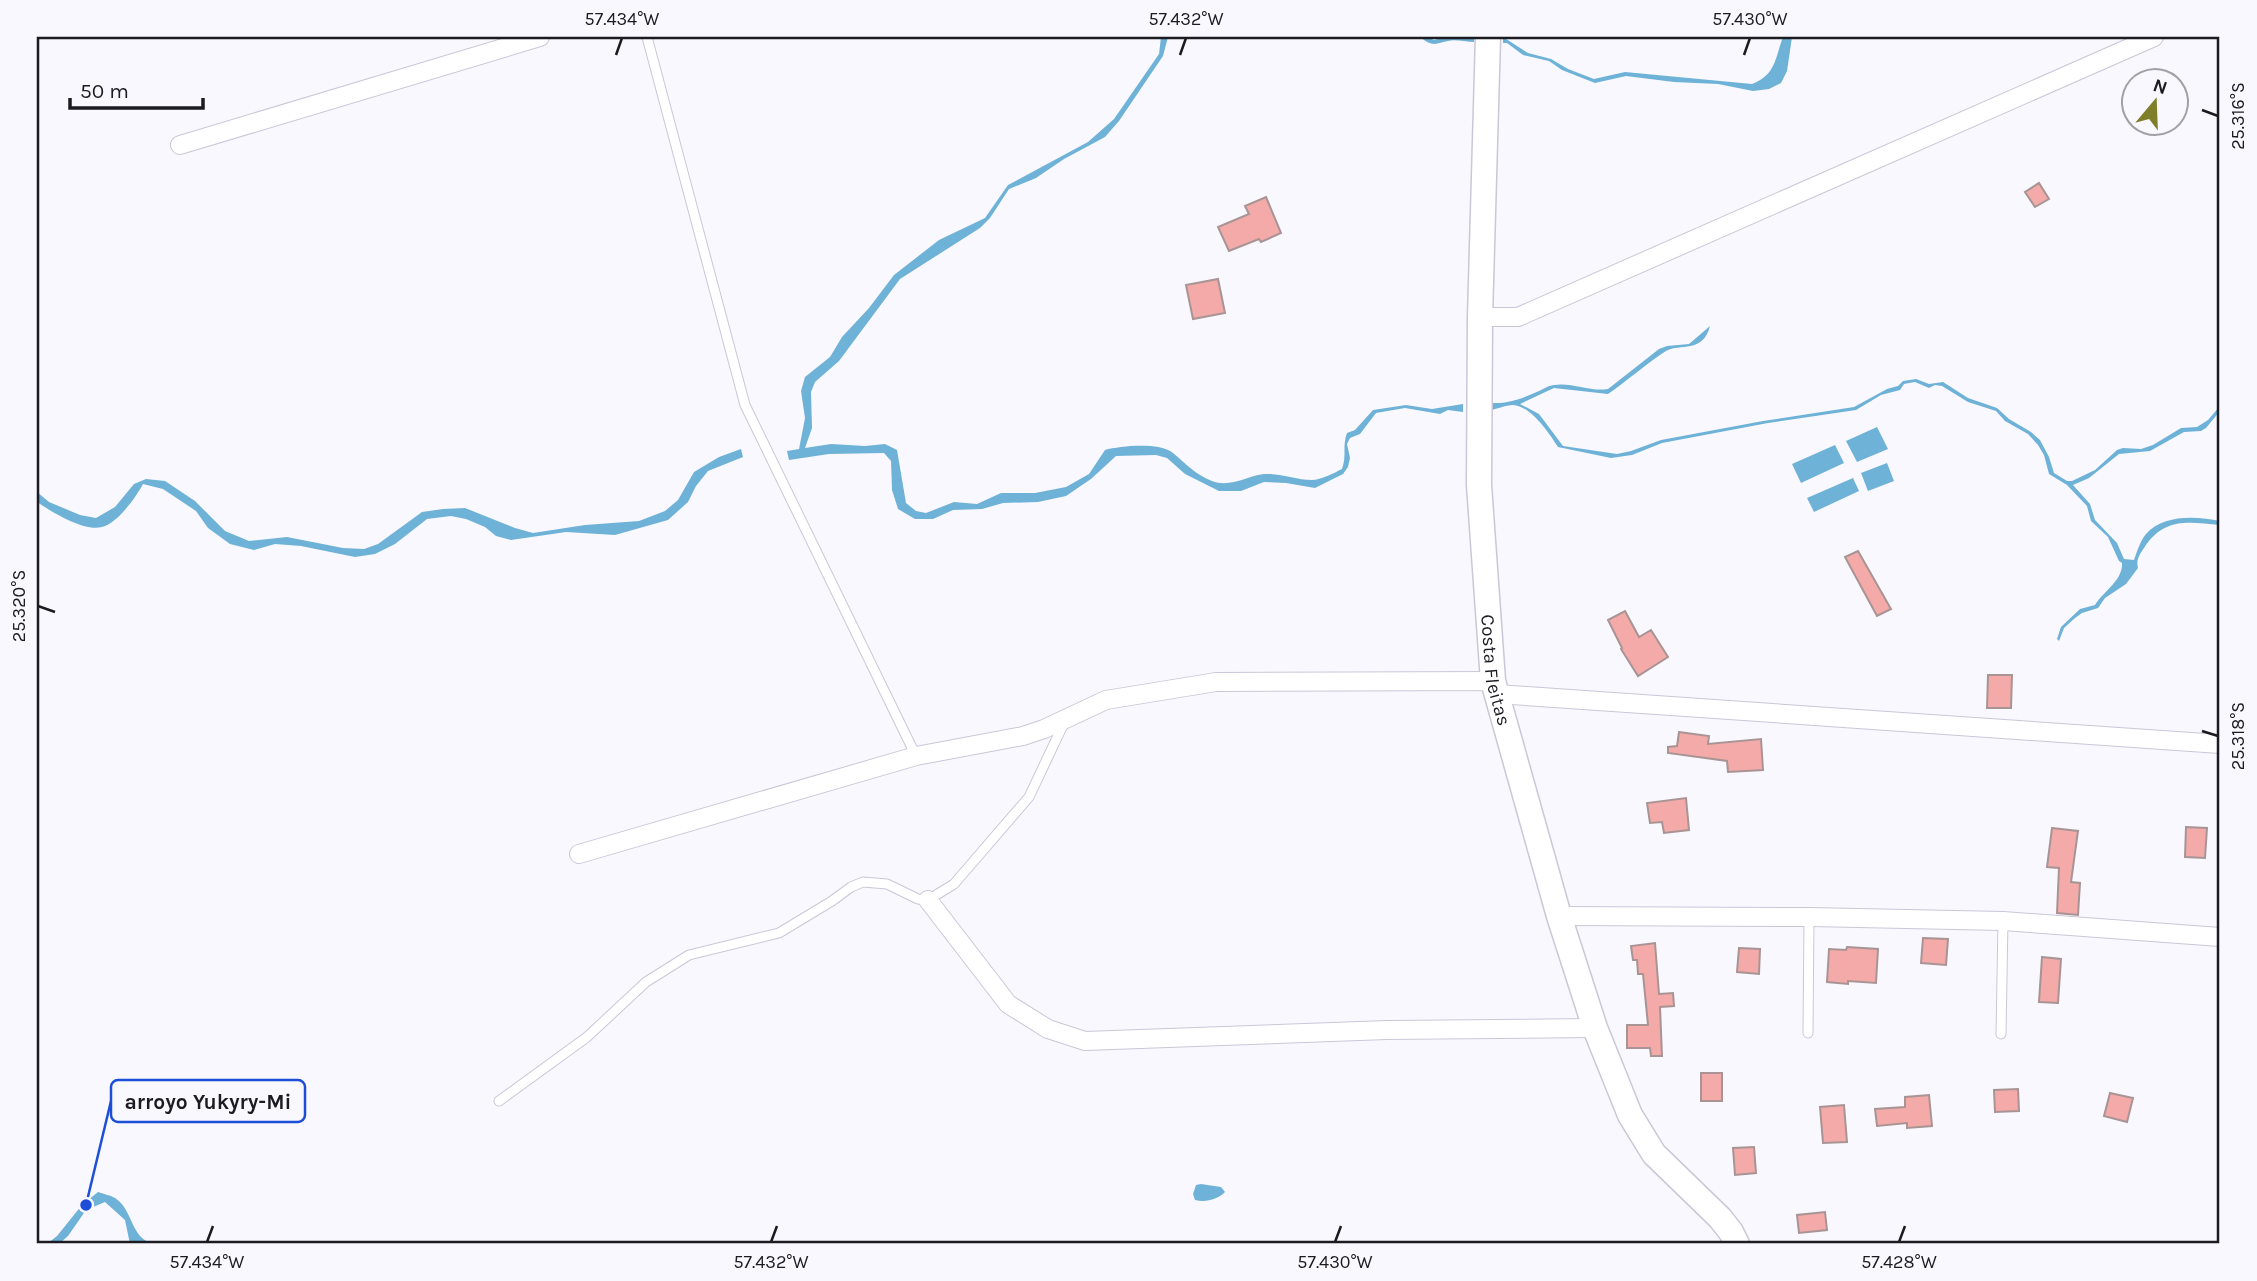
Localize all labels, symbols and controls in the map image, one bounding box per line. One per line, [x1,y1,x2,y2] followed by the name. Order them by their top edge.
[585,8,659,30] text: 57.434°W
[1148,8,1224,30] text: 57.432°W
[1712,8,1788,30] text: 57.430°W
[70,66,203,110] scale bar
[2120,66,2190,136] north arrow
[2150,74,2170,99] text: N
[80,79,129,103] text: 50 m
[2227,82,2249,150] text: 25.316°S
[8,570,30,642] text: 25.320°S
[1476,614,1515,728] street label: Costa Fleitas
[2227,702,2249,770] text: 25.318°S
[111,1080,305,1122] callout: arroyo Yukyry-Mi
[125,1090,291,1114] text: arroyo Yukyry-Mi
[170,1251,244,1273] text: 57.434°W
[733,1251,809,1273] text: 57.432°W
[1297,1251,1373,1273] text: 57.430°W
[1861,1251,1937,1273] text: 57.428°W

